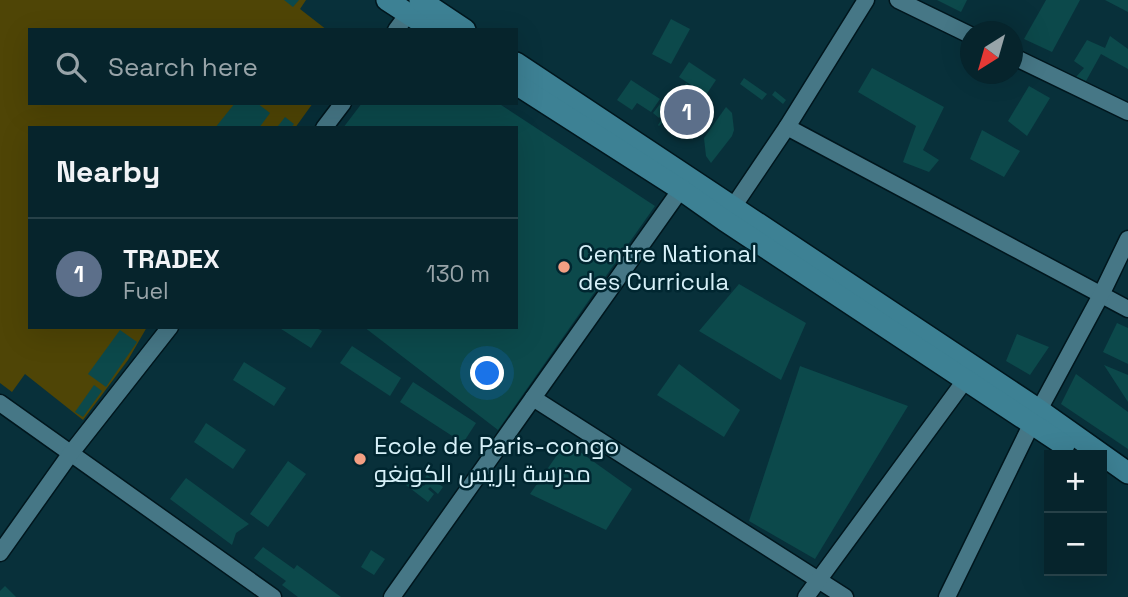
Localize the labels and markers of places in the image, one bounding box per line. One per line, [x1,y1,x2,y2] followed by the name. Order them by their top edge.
[664,86,710,138] pin: 1
[578,238,757,297] place label: Centre National des Curricula
[556,259,572,275] marker: Centre National des Curricula
[374,430,619,489] place label: Ecole de Paris-congo مدرسة باريس الكونغو
[352,451,368,467] marker: Ecole de Paris-congo مدرسة باريس الكونغو

